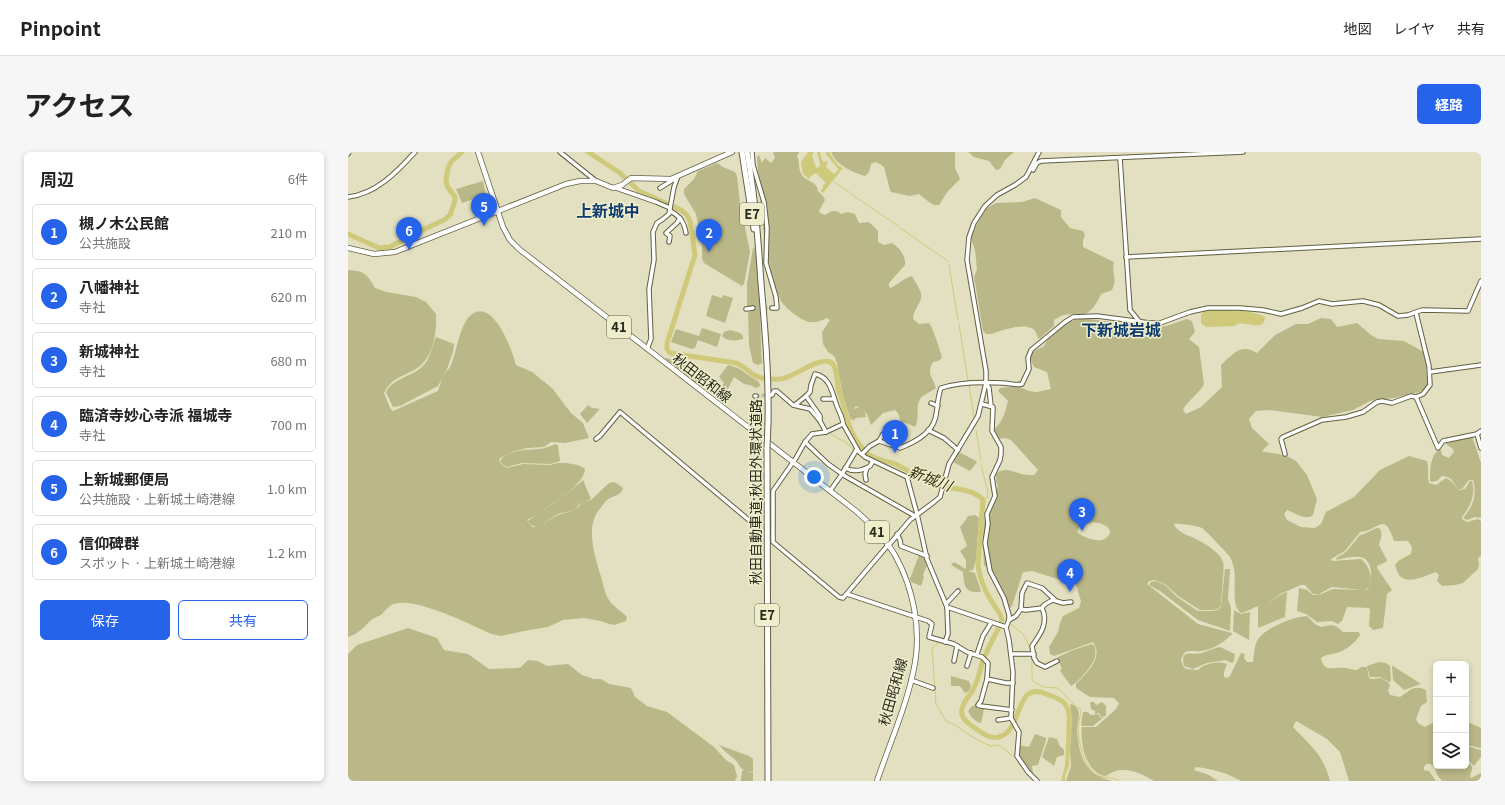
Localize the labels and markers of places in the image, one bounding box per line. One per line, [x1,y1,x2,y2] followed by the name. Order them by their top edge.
[471,193,497,226] pin: 5
[396,217,422,250] pin: 6
[696,219,722,252] pin: 2
[882,420,908,453] pin: 1
[1069,498,1095,531] pin: 3
[1057,559,1083,592] pin: 4

